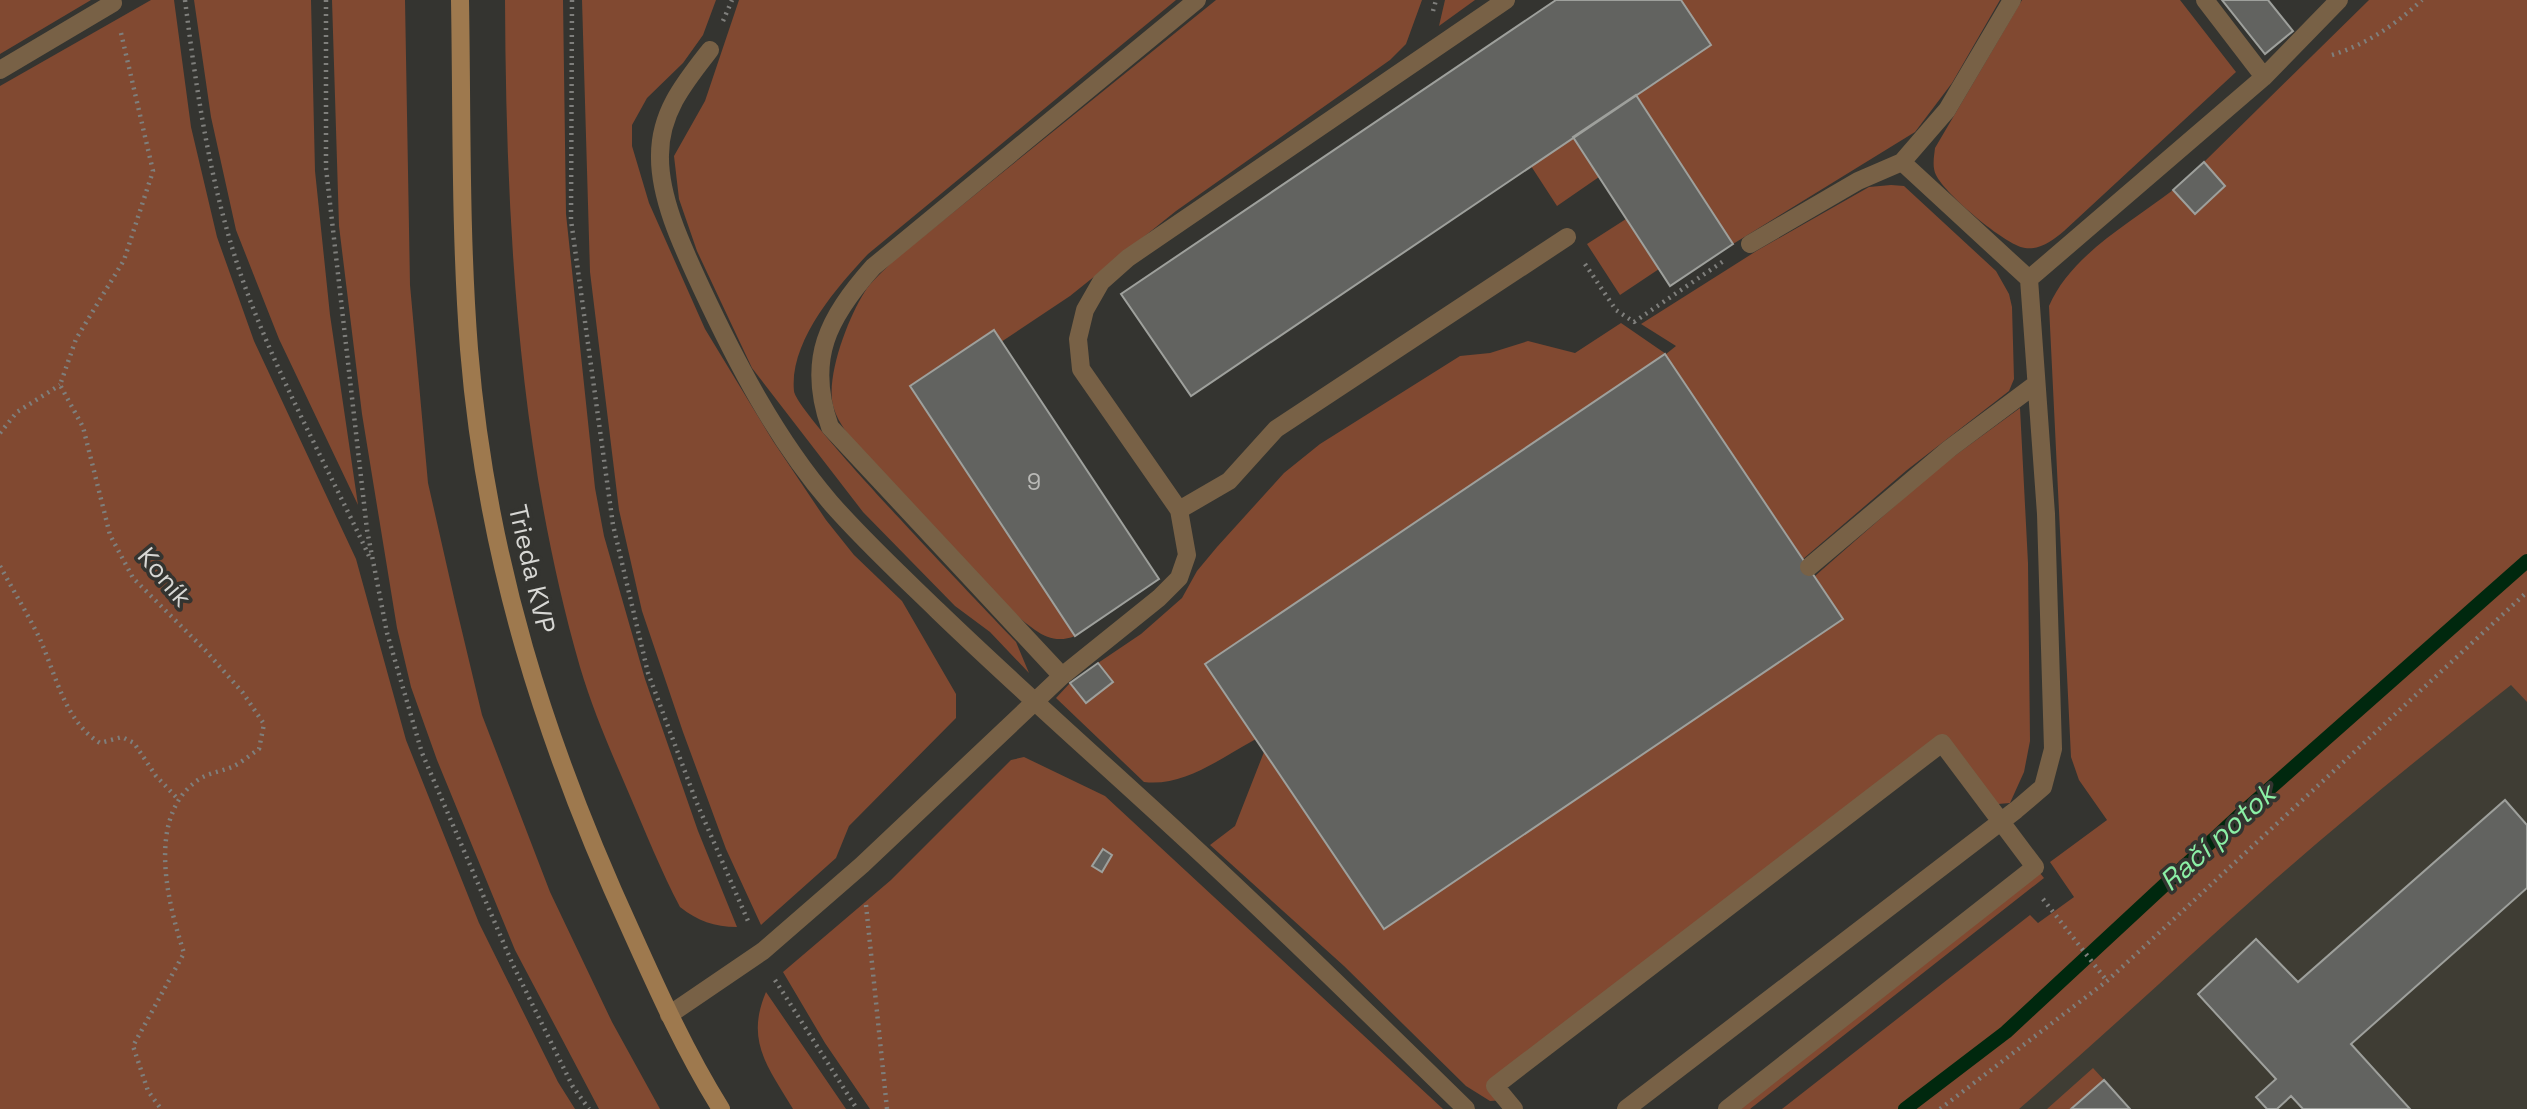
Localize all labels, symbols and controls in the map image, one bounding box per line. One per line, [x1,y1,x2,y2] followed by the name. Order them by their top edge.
[1027,467,1041,497] house number: 9
[501,501,563,637] street label: Trieda KVP
[130,540,200,614] street label: Koník
[2152,774,2285,898] water label: Račí potok

